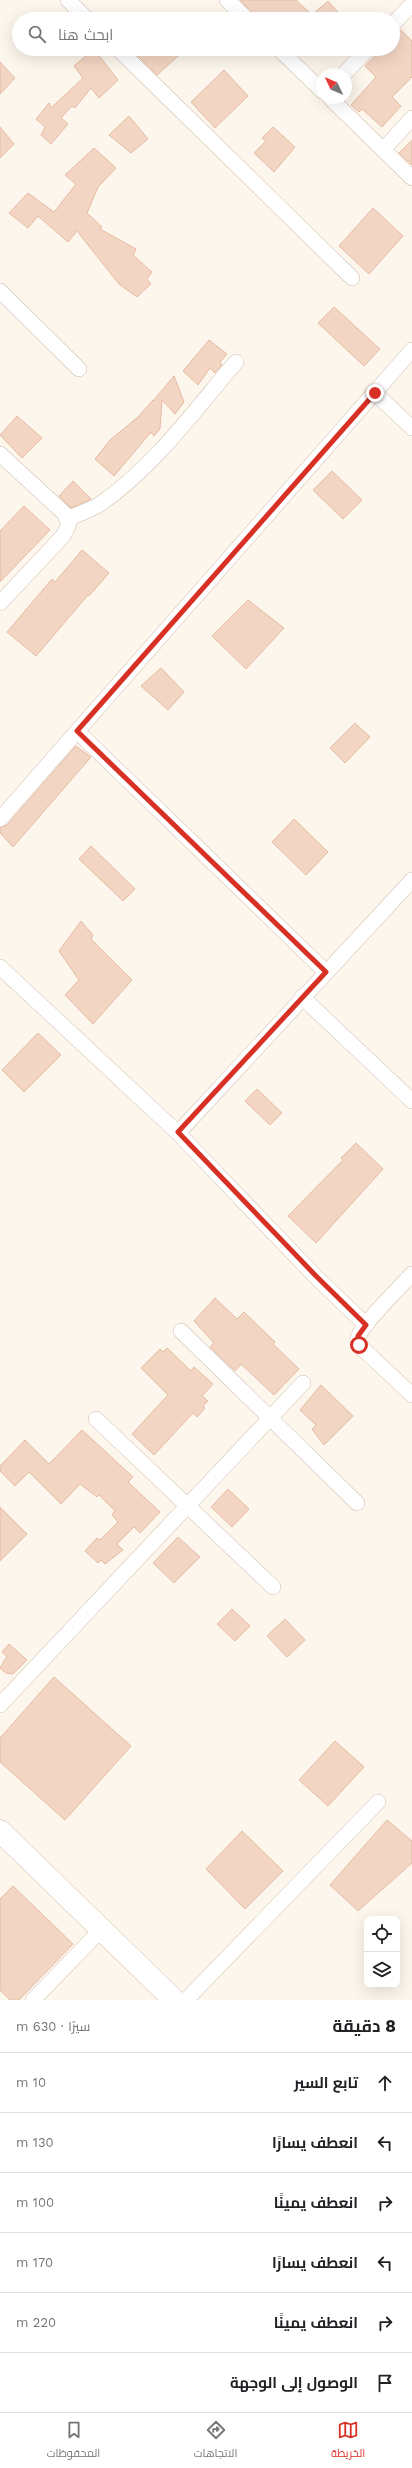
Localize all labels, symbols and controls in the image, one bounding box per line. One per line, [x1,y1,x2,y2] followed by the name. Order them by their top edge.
[12,12,400,56] search box
[26,23,48,45] icon: search
[58,26,113,44] text: ابحث هنا
[316,68,352,104] north arrow
[366,384,384,402] route end
[350,1336,368,1354] route start
[364,1916,400,1988] map controls
[364,1916,400,1952] button: locate
[364,1952,400,1988] button: layers
[332,2016,396,2036] text: 8 دقيقة
[16,2019,90,2034] text: سيرًا · 630 m
[374,2072,396,2094] icon: ahead
[294,2074,358,2092] text: تابع السير
[16,2075,46,2090] text: 10 m
[374,2132,396,2154] icon: left
[272,2134,358,2152] text: انعطف يسارًا
[16,2135,54,2150] text: 130 m
[374,2192,396,2214] icon: right
[274,2194,358,2212] text: انعطف يمينًا
[16,2195,54,2210] text: 100 m
[374,2252,396,2274] icon: left
[272,2254,358,2272] text: انعطف يسارًا
[16,2255,53,2270] text: 170 m
[374,2312,396,2334] icon: right
[274,2314,358,2332] text: انعطف يمينًا
[16,2315,56,2330] text: 220 m
[374,2372,396,2394] icon: arrive
[230,2374,358,2392] text: الوصول إلى الوجهة
[47,2419,100,2463] tab: المحفوظات
[194,2419,237,2463] tab: الاتجاهات
[331,2419,365,2463] tab: الخريطة

